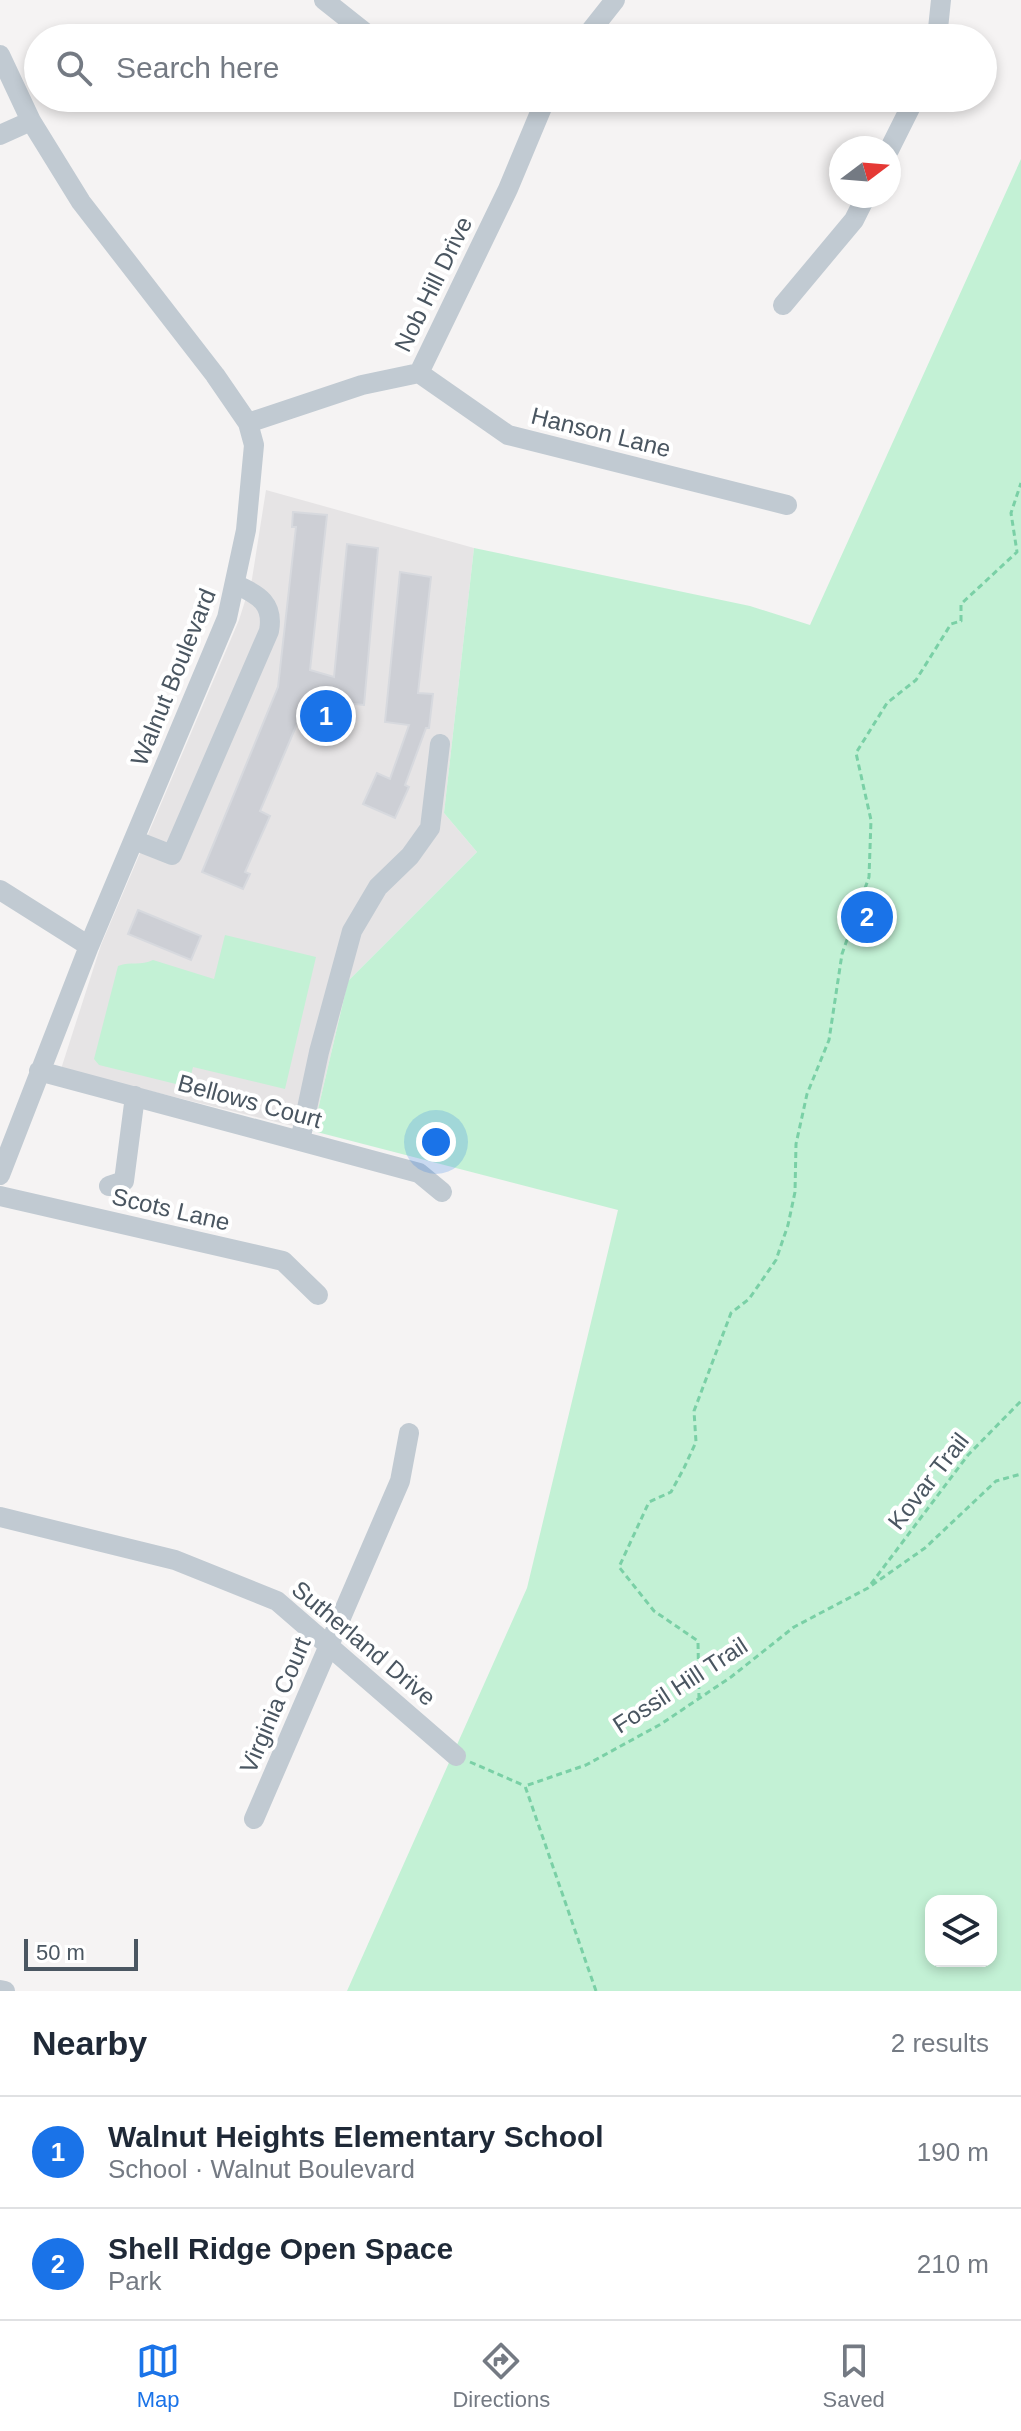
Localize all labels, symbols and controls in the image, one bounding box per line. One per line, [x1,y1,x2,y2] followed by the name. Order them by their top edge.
[24,24,997,112] search box
[52,46,96,90] icon: search
[116,51,279,84] text: Search here
[829,136,901,208] north arrow
[389,212,477,356] street label: Nob Hill Drive
[528,402,674,462] street label: Hanson Lane
[125,585,221,769] street label: Walnut Boulevard
[300,686,352,746] pin: 1
[841,887,893,947] pin: 2
[175,1069,325,1133] street label: Bellows Court
[416,1122,456,1162] your location
[109,1182,233,1236] street label: Scots Lane
[882,1427,974,1535] street label: Kovar Trail
[287,1575,441,1711] street label: Sutherland Drive
[608,1632,752,1738] street label: Fossil Hill Trail
[234,1633,316,1777] street label: Virginia Court
[925,1895,997,1967] map controls
[925,1895,997,1967] button: layers
[24,1935,138,1971] scale bar
[36,1940,85,1965] text: 50 m
[32,2024,147,2062] text: Nearby
[891,2028,989,2058] text: 2 results
[108,2120,604,2153] text: Walnut Heights Elementary School
[51,2137,65,2167] text: 1
[917,2137,989,2167] text: 190 m
[108,2154,415,2184] text: School · Walnut Boulevard
[108,2232,453,2265] text: Shell Ridge Open Space
[51,2249,65,2279] text: 2
[917,2249,989,2279] text: 210 m
[108,2266,161,2296] text: Park
[136,2339,180,2413] tab: Map
[452,2339,550,2413] tab: Directions
[822,2339,885,2413] tab: Saved

